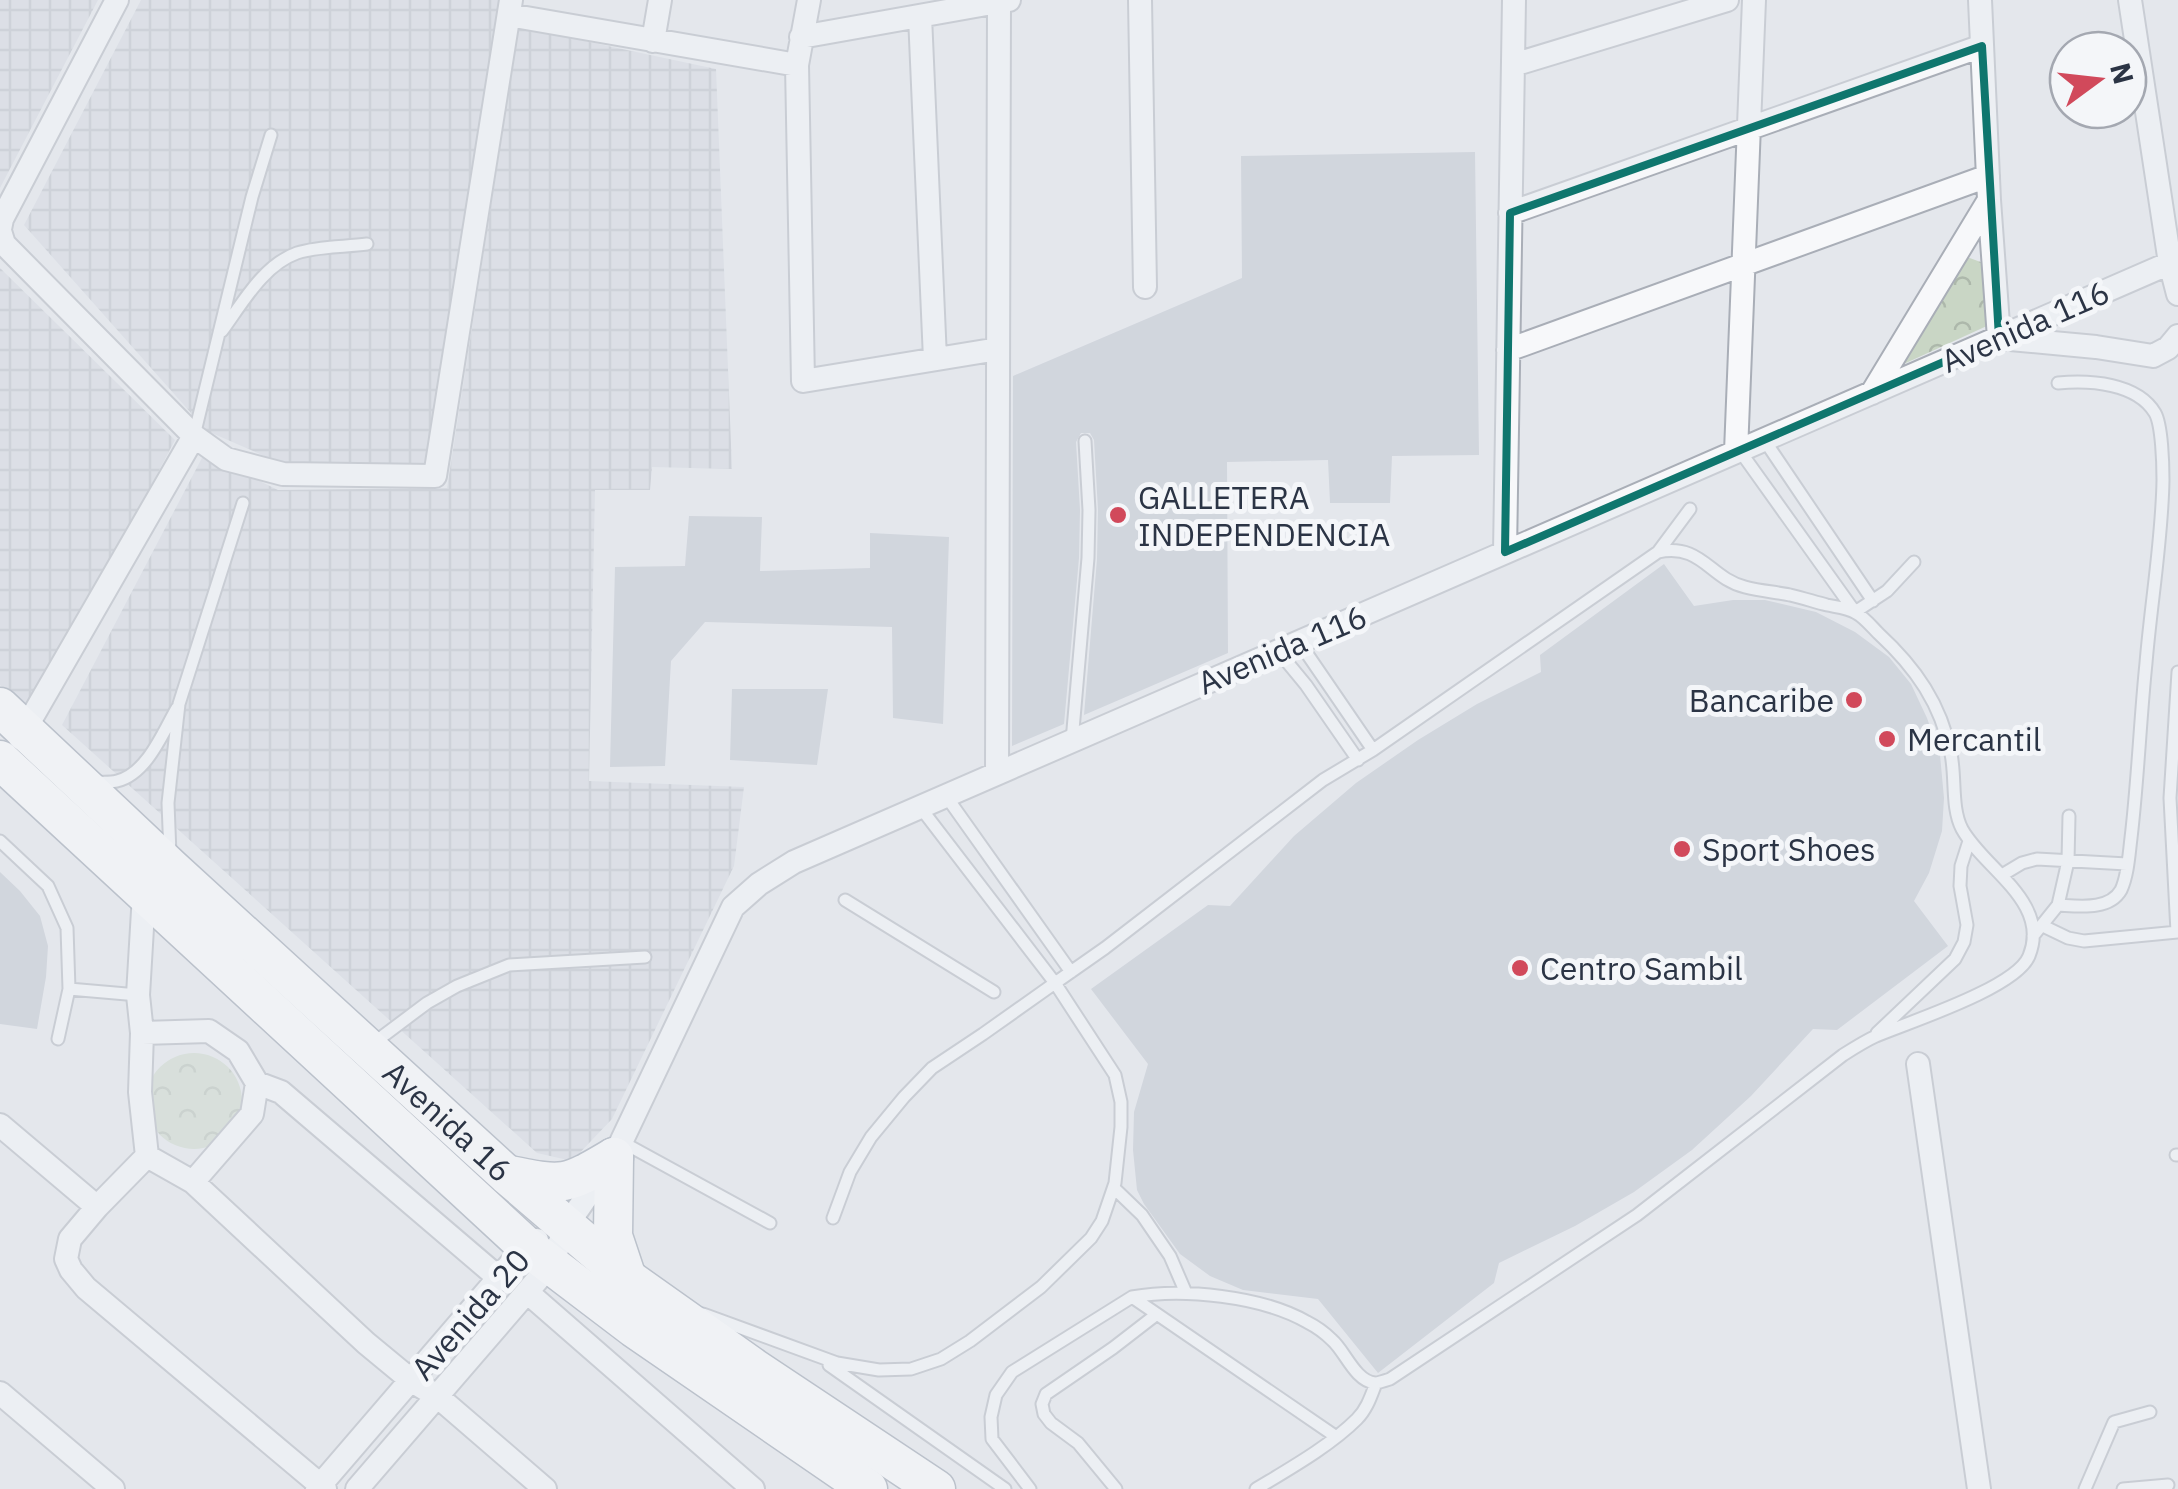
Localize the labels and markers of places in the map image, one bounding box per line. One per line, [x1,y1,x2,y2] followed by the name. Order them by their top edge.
[1138,476,1390,555] place label: GALLETERA INDEPENDENCIA
[1107,504,1129,526] marker: GALLETERA INDEPENDENCIA
[1689,679,1834,721] place label: Bancaribe
[1843,689,1865,711] marker: Bancaribe
[1907,718,2041,760] place label: Mercantil
[1876,728,1898,750] marker: Mercantil
[1702,828,1876,870] place label: Sport Shoes
[1671,838,1693,860] marker: Sport Shoes
[1540,947,1743,989] place label: Centro Sambil
[1509,957,1531,979] marker: Centro Sambil

